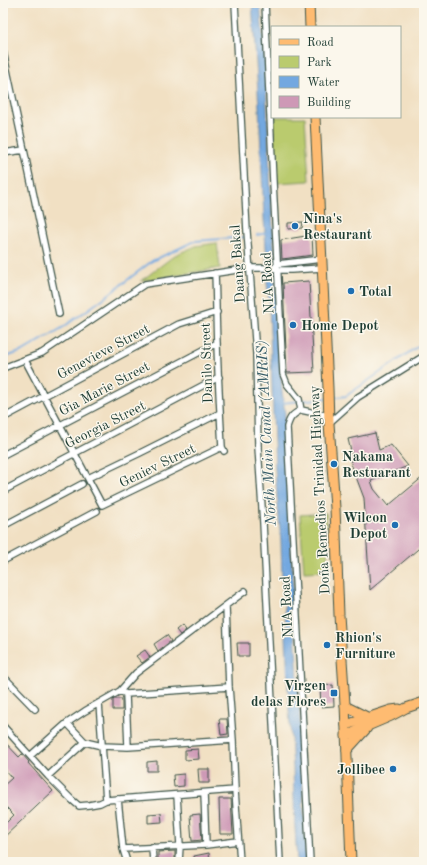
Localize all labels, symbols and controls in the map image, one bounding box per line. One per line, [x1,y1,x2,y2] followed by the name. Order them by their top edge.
[271,26,401,118] legend
[307,37,334,49] text: Road
[307,57,332,69] text: Park
[307,77,340,89] text: Water
[307,97,351,109] text: Building
[303,212,372,242] place label: Nina's Restaurant
[290,221,300,231] marker: Nina's Restaurant
[228,224,248,303] street label: Daang Bakal
[259,252,277,314] street label: NIA Road
[359,285,392,299] place label: Total
[346,286,356,296] marker: Total
[301,319,379,333] place label: Home Depot
[288,320,298,330] marker: Home Depot
[55,322,152,382] street label: Genevieve Street
[199,322,215,404] street label: Danilo Street
[254,340,280,527] water label: North Main Canal (AMRIS)
[57,359,152,419] street label: Gia Marie Street
[308,385,332,595] street label: Doña Remedios Trinidad Highway
[63,399,148,451] street label: Georgia Street
[117,441,198,490] street label: Geniev Street
[342,450,411,480] place label: Nakama Restuarant
[329,459,339,469] marker: Nakama Restuarant
[343,511,387,541] place label: Wilcon Depot
[390,520,400,530] marker: Wilcon Depot
[278,576,296,638] street label: NIA Road
[335,631,396,661] place label: Rhion's Furniture
[322,640,332,650] marker: Rhion's Furniture
[251,679,326,709] place label: Virgen delas Flores
[329,688,339,698] marker: Virgen delas Flores
[337,763,385,777] place label: Jollibee
[388,764,398,774] marker: Jollibee

